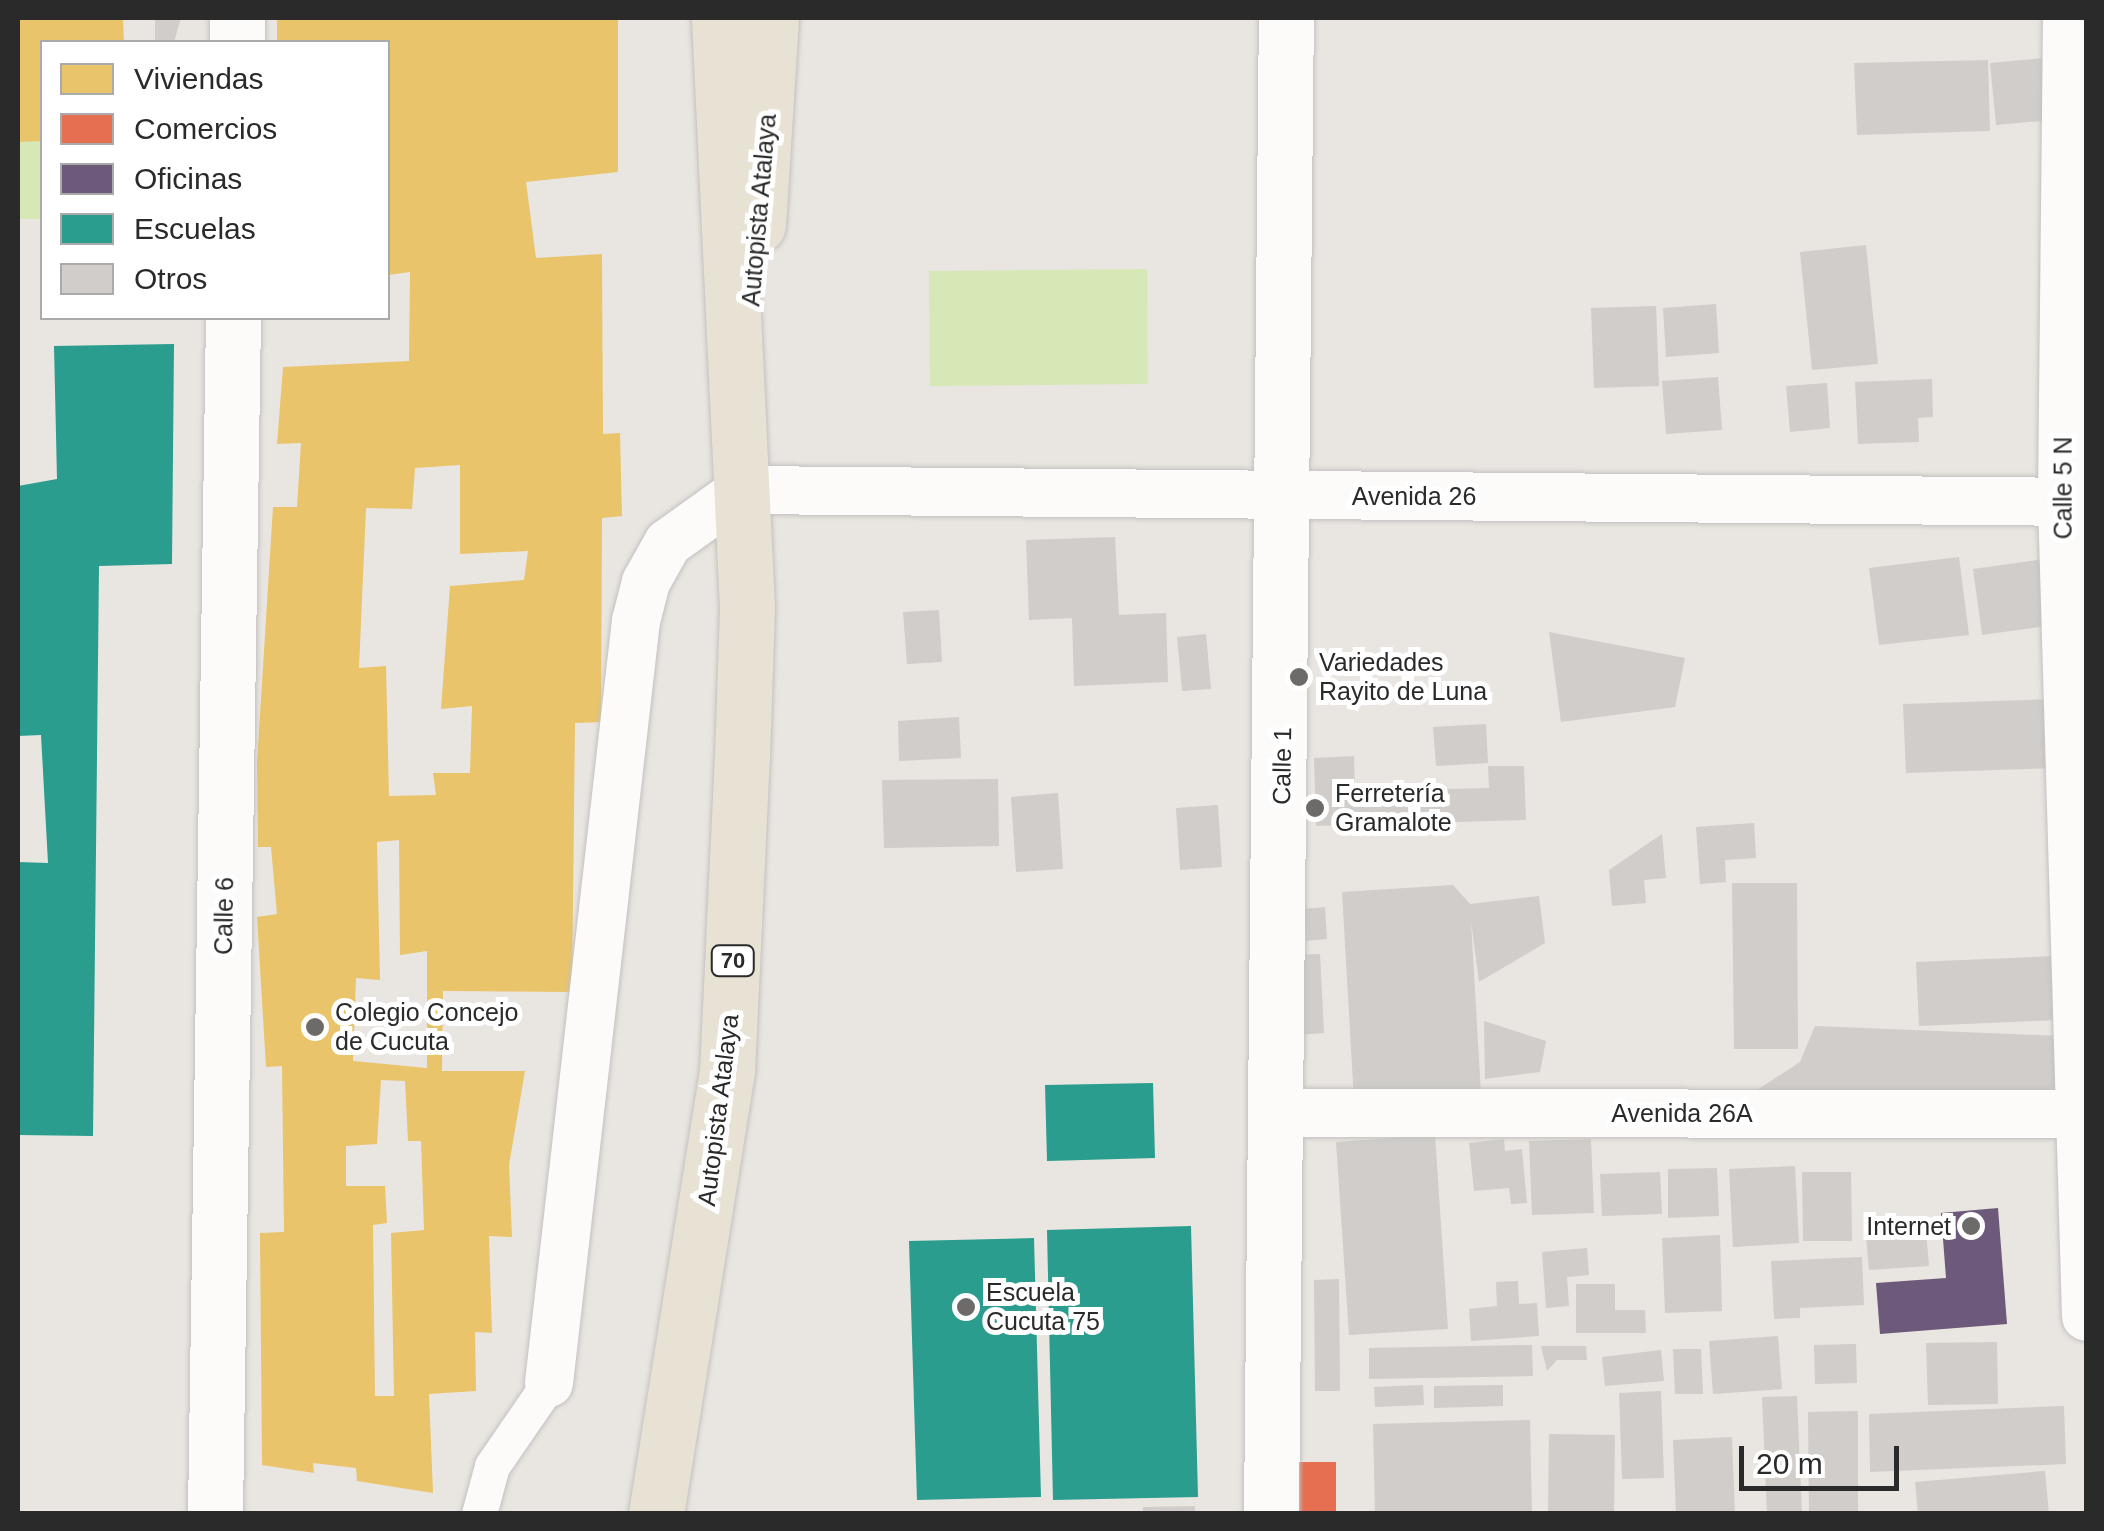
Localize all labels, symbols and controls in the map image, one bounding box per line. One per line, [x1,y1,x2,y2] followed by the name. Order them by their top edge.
[40,40,390,320] legend
[134,62,264,95] text: Viviendas
[134,112,277,145] text: Comercios
[736,112,782,308] street label: Autopista Atalaya
[134,162,242,195] text: Oficinas
[134,212,256,245] text: Escuelas
[134,262,207,295] text: Otros
[2048,437,2078,539] street label: Calle 5 N
[1352,481,1476,511] street label: Avenida 26
[1319,648,1487,707] place label: Variedades Rayito de Luna
[1288,666,1310,688] marker: Variedades Rayito de Luna
[1266,727,1298,805] street label: Calle 1
[1335,779,1452,838] place label: Ferretería Gramalote
[1304,797,1326,819] marker: Ferretería Gramalote
[208,877,240,955] street label: Calle 6
[710,944,756,978] road number: 70
[335,998,518,1057] place label: Colegio Concejo de Cucuta
[691,1012,745,1208] street label: Autopista Atalaya
[304,1016,326,1038] marker: Colegio Concejo de Cucuta
[1611,1098,1753,1128] street label: Avenida 26A
[1866,1211,1951,1241] place label: Internet
[1960,1215,1982,1237] marker: Internet
[986,1278,1100,1337] place label: Escuela Cucuta 75
[955,1296,977,1318] marker: Escuela Cucuta 75
[1744,1426,1904,1488] scale bar
[1756,1447,1823,1480] text: 20 m

